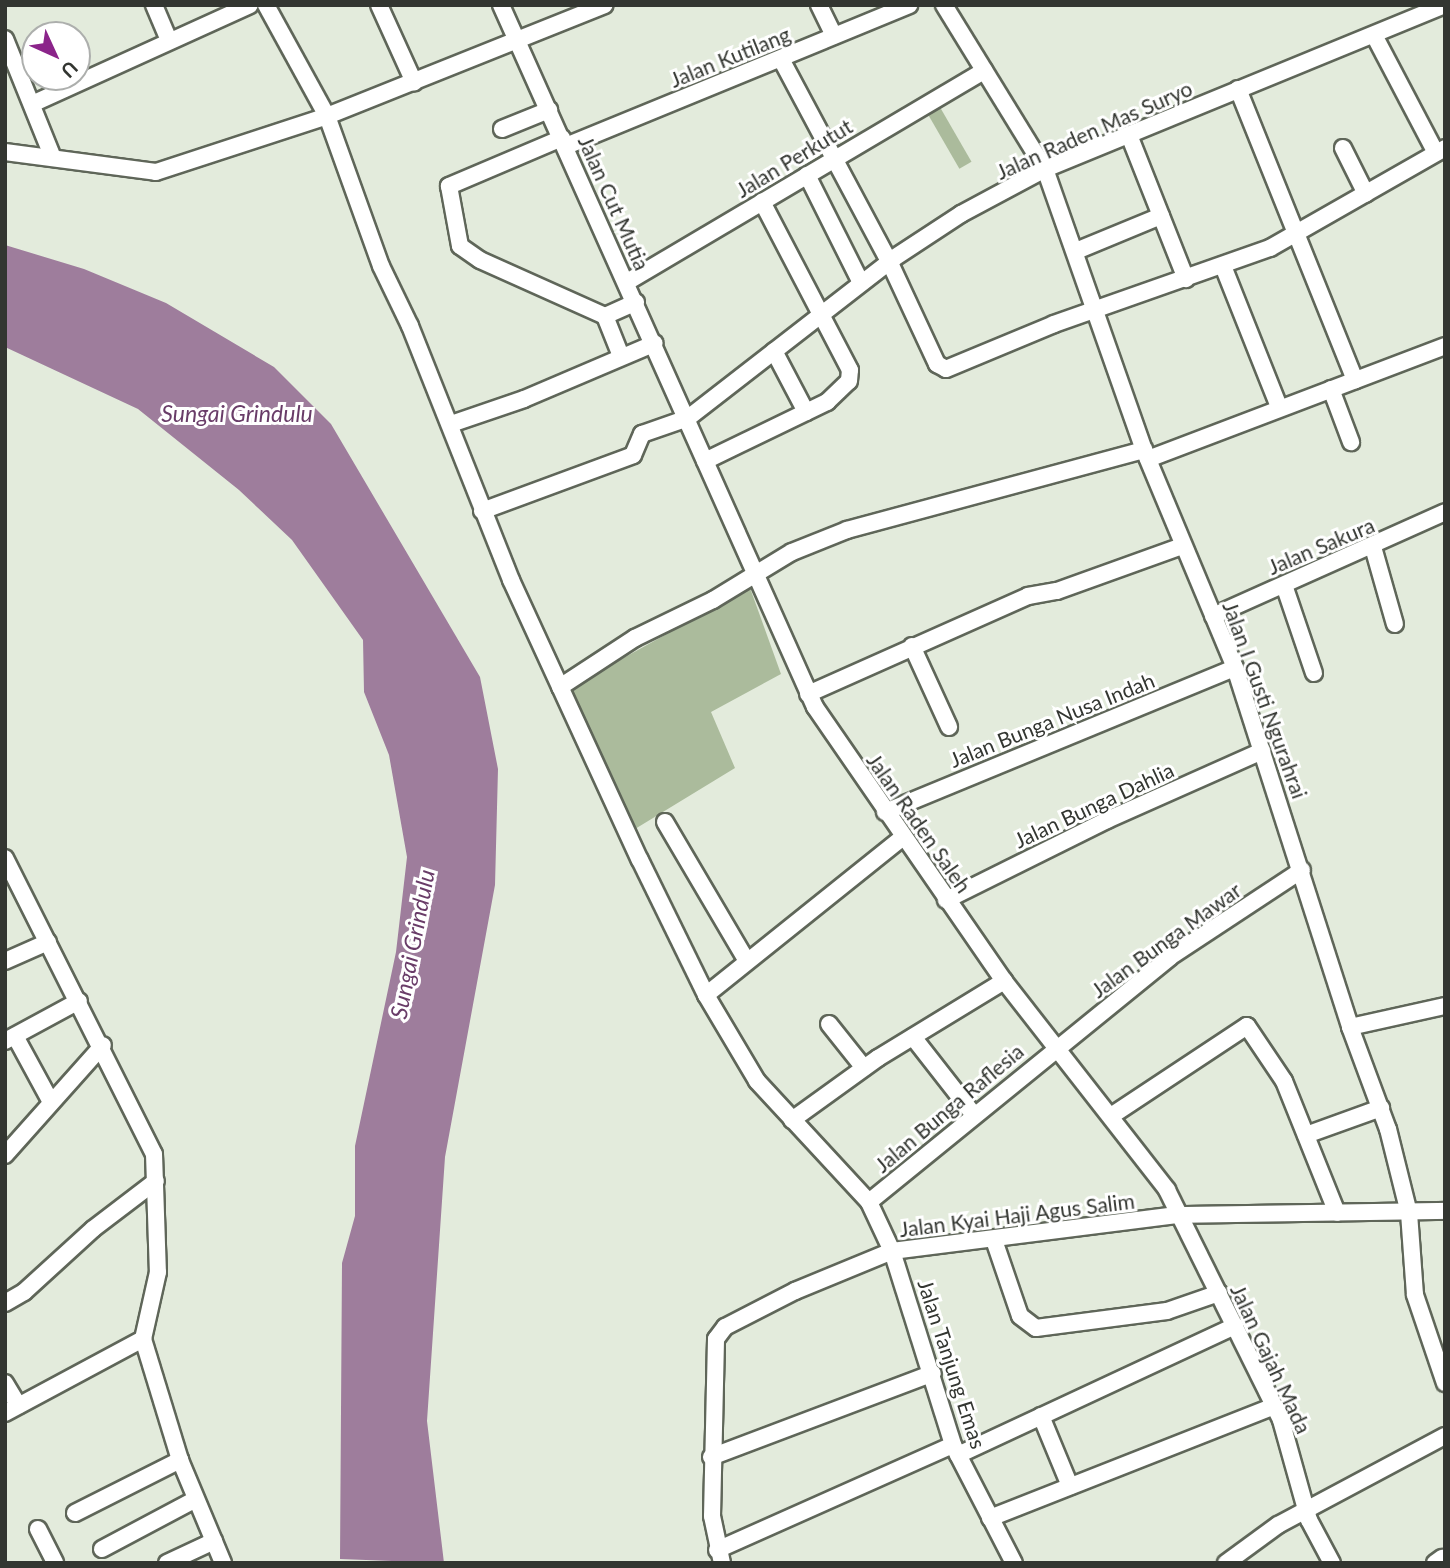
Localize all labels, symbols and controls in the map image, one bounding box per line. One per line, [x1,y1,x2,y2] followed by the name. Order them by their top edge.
[21,21,91,91] north arrow
[666,21,794,93] street label: Jalan Kutilang
[57,57,83,83] text: U
[992,75,1196,185] street label: Jalan Raden Mas Suryo
[731,113,857,203] street label: Jalan Perkutut
[573,132,655,274] street label: Jalan Cut Mutia
[161,399,313,427] water label: Sungai Grindulu
[1264,512,1378,580] street label: Jalan Sakura
[1218,598,1312,802] street label: Jalan I Gusti Ngurahrai
[946,667,1158,773] street label: Jalan Bunga Nusa Indah
[862,749,976,897] street label: Jalan Raden Saleh
[1010,757,1178,853] street label: Jalan Bunga Dahlia
[384,867,440,1021] water label: Sungai Grindulu
[1086,877,1246,1003] street label: Jalan Bunga Mawar
[870,1039,1028,1177] street label: Jalan Bunga Raflesia
[898,1188,1136,1242] street label: Jalan Kyai Haji Agus Salim
[913,1276,991,1452] street label: Jalan Tanjung Emas
[1225,1281,1317,1437] street label: Jalan Gajah Mada

